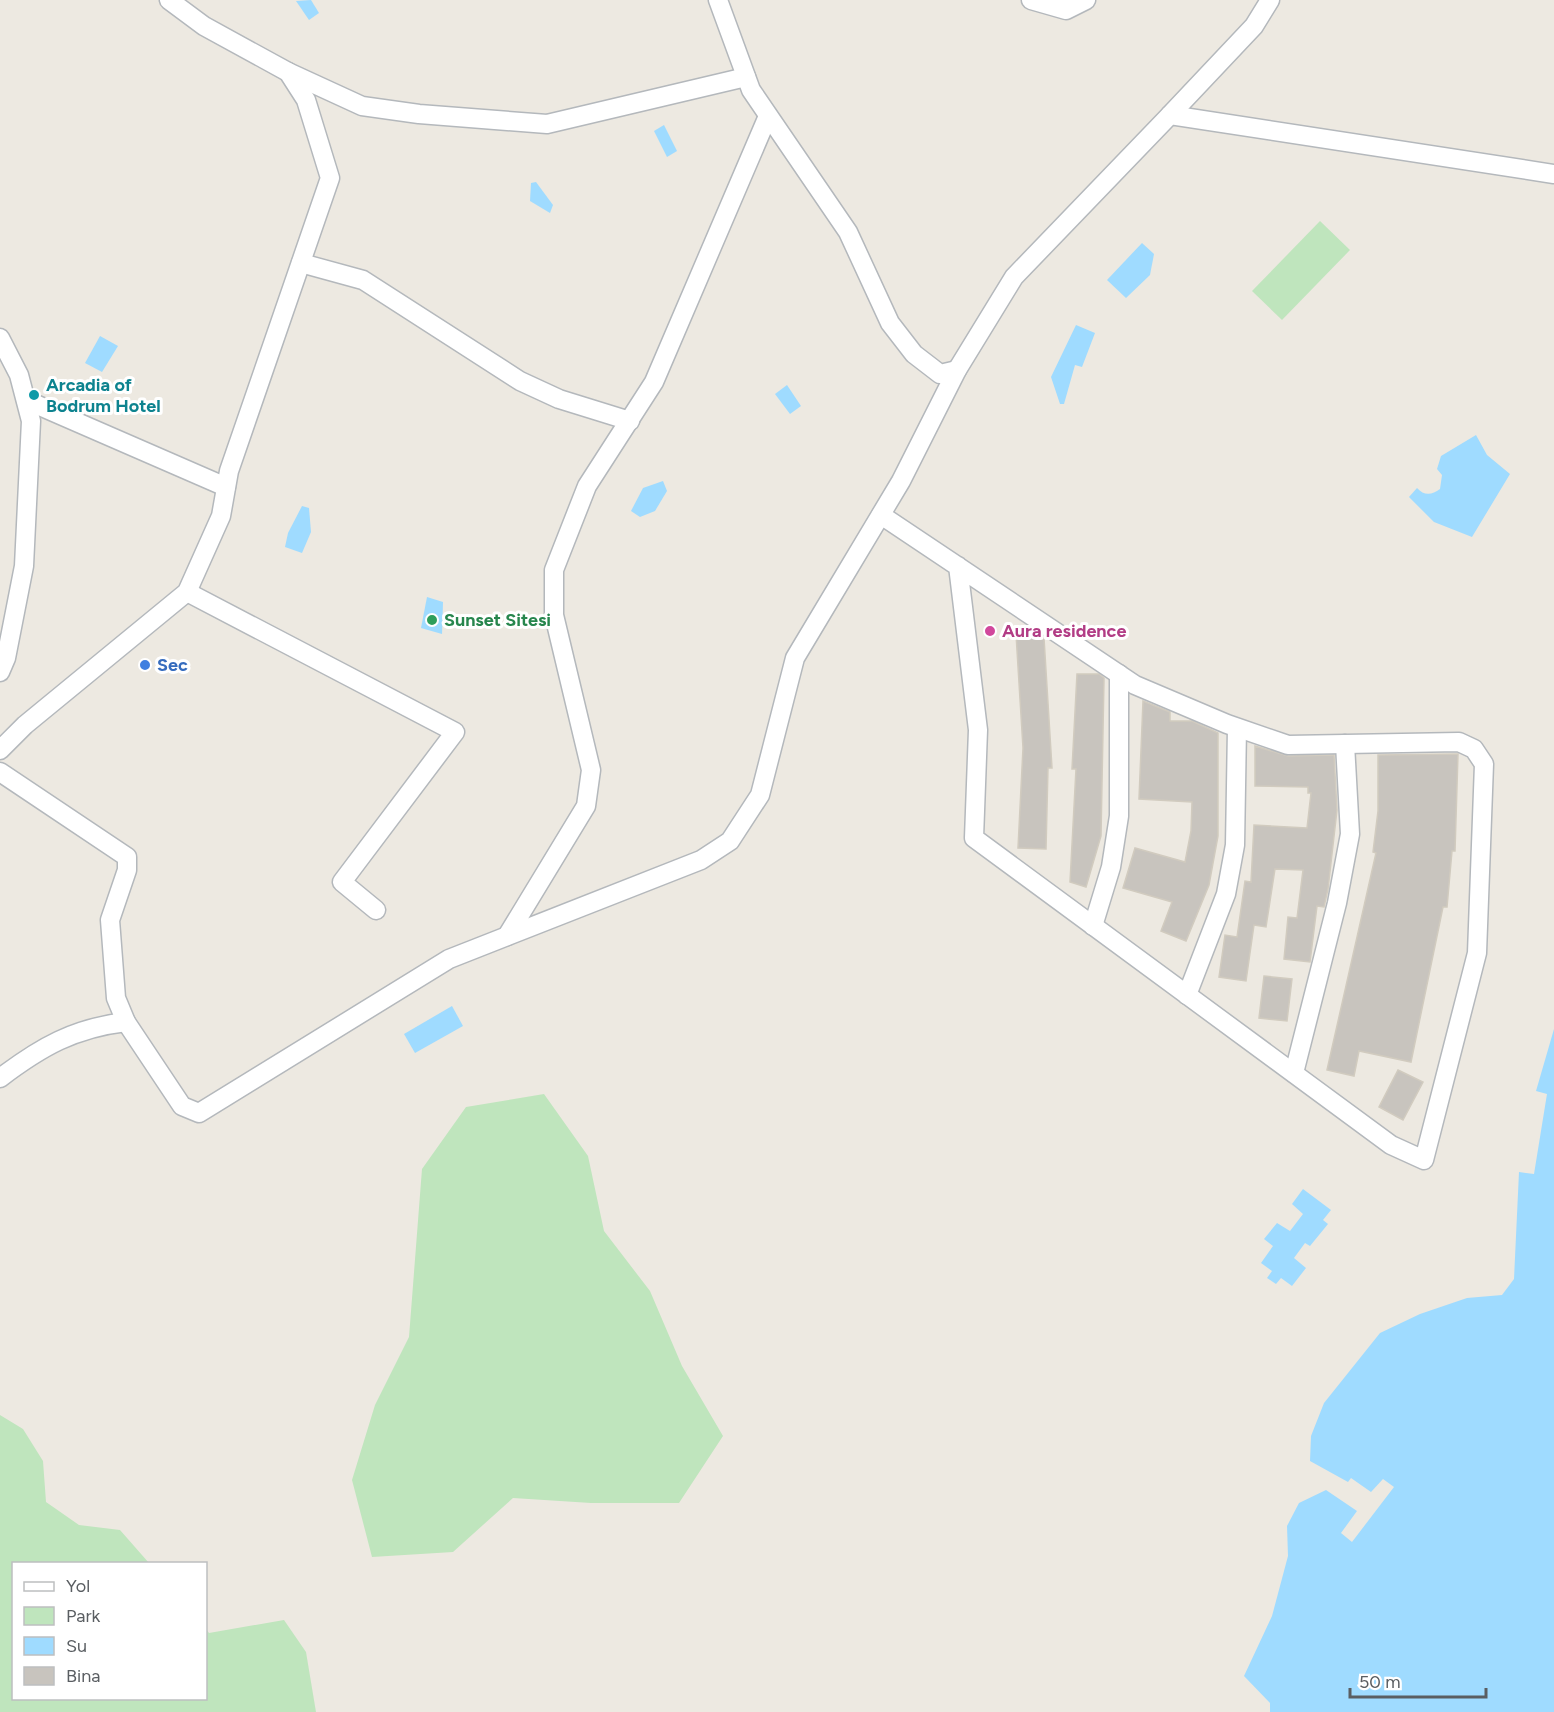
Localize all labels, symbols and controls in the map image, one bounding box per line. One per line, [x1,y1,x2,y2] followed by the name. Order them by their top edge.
[46,374,161,417] place label: Arcadia of Bodrum Hotel
[27,388,41,402] marker: Arcadia of Bodrum Hotel
[444,609,551,631] place label: Sunset Sitesi
[425,613,439,627] marker: Sunset Sitesi
[1002,620,1126,642] place label: Aura residence
[983,624,997,638] marker: Aura residence
[157,654,188,676] place label: Sec
[138,658,152,672] marker: Sec
[12,1562,207,1700] legend
[66,1575,90,1597] text: Yol
[66,1605,101,1627] text: Park
[66,1635,87,1657] text: Su
[1350,1661,1486,1699] scale bar
[66,1665,100,1687] text: Bina
[1359,1671,1401,1693] text: 50 m

